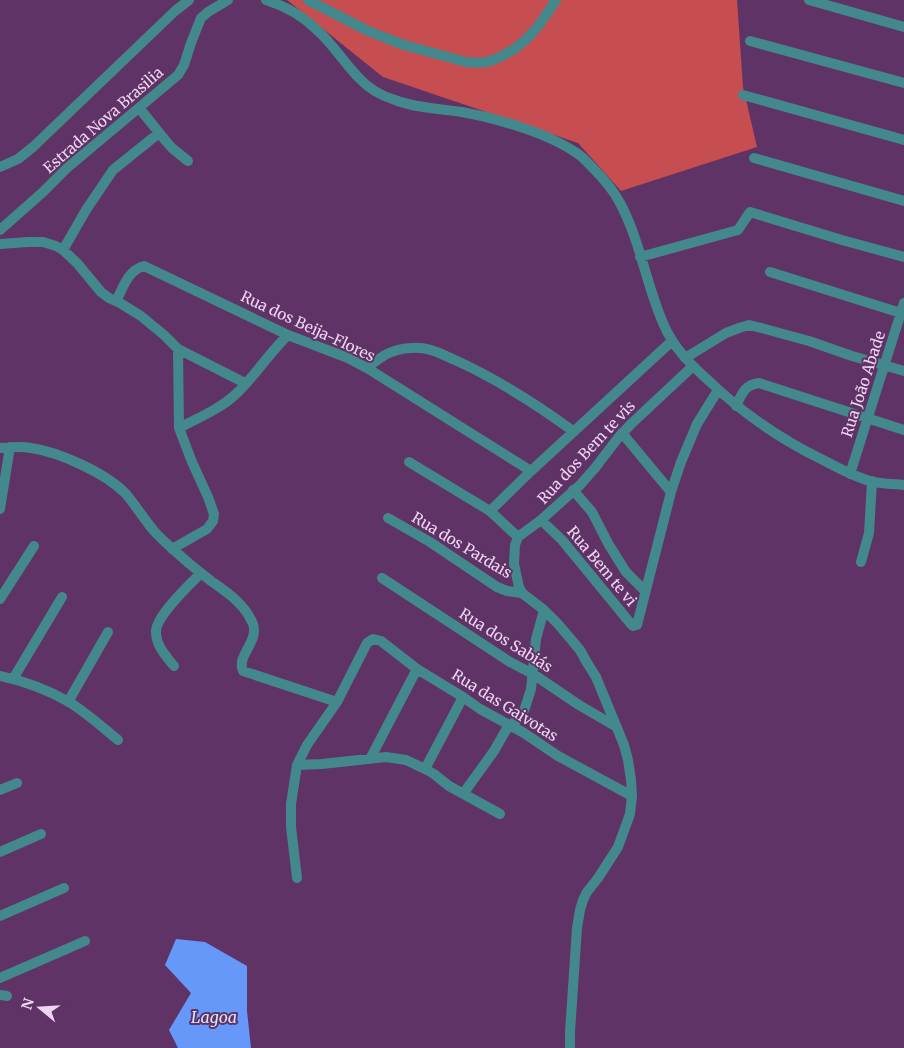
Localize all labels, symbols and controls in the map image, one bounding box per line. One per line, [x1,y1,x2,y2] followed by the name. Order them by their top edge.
[39,63,167,177] street label: Estrada Nova Brasilia
[238,287,378,365] street label: Rua dos Beija-Flores
[837,328,889,439] street label: Rua João Abade
[533,396,639,508] street label: Rua dos Bem te vis
[409,508,515,582] street label: Rua dos Pardais
[563,522,641,610] street label: Rua Bem te vi
[456,604,556,676] street label: Rua dos Sabiás
[448,665,562,745] street label: Rua das Gaivotas
[15,983,65,1033] north arrow
[17,996,38,1012] text: N
[191,1007,237,1027] water label: Lagoa

